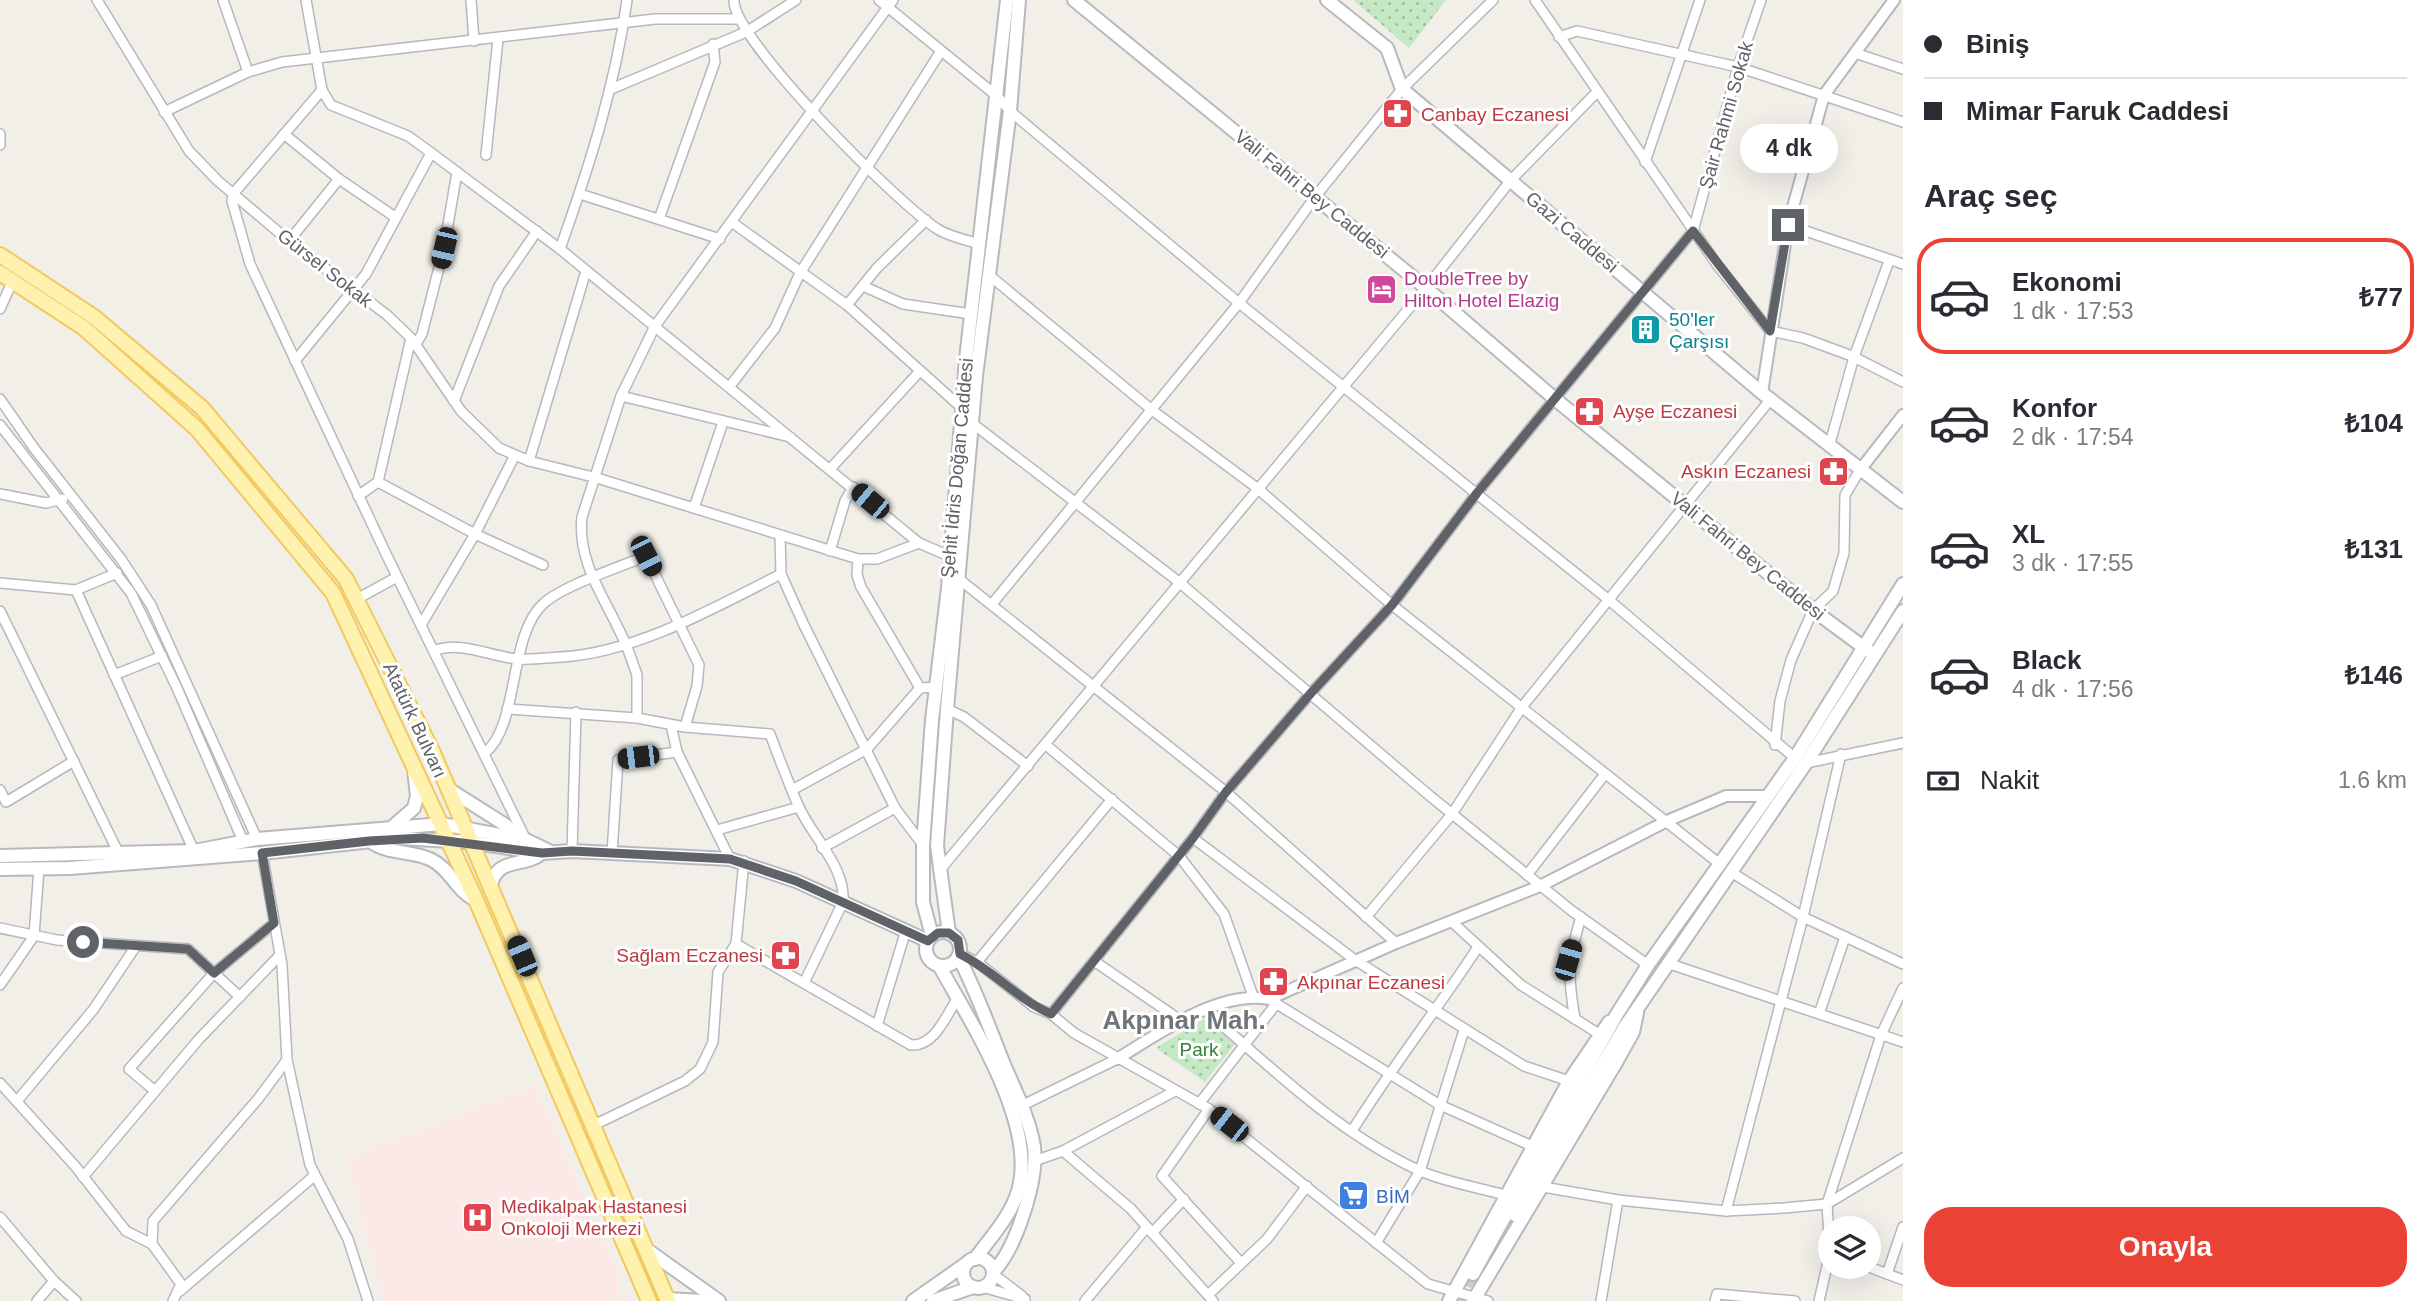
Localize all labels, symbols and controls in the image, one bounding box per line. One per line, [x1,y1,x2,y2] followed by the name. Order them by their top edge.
[1966,29,2030,59] text: Biniş
[1695,39,1757,191] street label: Şair Rahmi Sokak
[1966,96,2229,126] text: Mimar Faruk Caddesi
[1381,97,1415,131] pharmacy icon: Canbay Eczanesi
[1421,104,1569,125] place label: Canbay Eczanesi
[1739,124,1837,173] callout: 4 dk
[1231,125,1393,263] street label: Vali Fahri Bey Caddesi
[1766,135,1812,161] text: 4 dk
[1924,178,2057,214] text: Araç seç
[1522,187,1622,277] street label: Gazi Caddesi
[1772,209,1804,241] route end
[274,225,377,312] street label: Gürsel Sokak
[430,225,459,271] car
[1928,265,1991,328] icon: car
[2012,267,2122,297] text: Ekonomi
[1404,268,1559,311] place label: DoubleTree by Hilton Hotel Elazig
[1364,272,1398,306] hotel icon: DoubleTree by Hilton Hotel Elazig
[2359,282,2403,312] text: ₺77
[2012,298,2133,324] text: 1 dk · 17:53
[1669,309,1729,352] place label: 50'ler Çarşısı
[1629,313,1663,347] building icon: 50'ler Çarşısı
[937,357,977,579] street label: Şehit İdris Doğan Caddesi
[1928,391,1991,454] icon: car
[2012,393,2097,423] text: Konfor
[1573,394,1607,428] pharmacy icon: Ayşe Eczanesi
[1613,401,1737,422] place label: Ayşe Eczanesi
[2345,408,2403,438] text: ₺104
[2012,424,2133,450] text: 2 dk · 17:54
[1817,454,1851,488] pharmacy icon: Askın Eczanesi
[1681,461,1811,482] place label: Askın Eczanesi
[848,479,893,523] car
[1667,487,1829,625] street label: Vali Fahri Bey Caddesi
[1928,517,1991,580] icon: car
[2012,519,2045,549] text: XL
[628,533,665,579] car
[2345,534,2403,564] text: ₺131
[2012,550,2133,576] text: 3 dk · 17:55
[1928,643,1991,706] icon: car
[2012,645,2081,675] text: Black
[379,659,451,781] street label: Atatürk Bulvarı
[2345,660,2403,690] text: ₺146
[2012,676,2133,702] text: 4 dk · 17:56
[616,744,661,770] car
[1924,762,1962,800] icon: cash
[1980,765,2039,795] text: Nakit
[2338,767,2407,793] text: 1.6 km
[67,926,99,958] route start
[505,933,540,979] car
[1553,937,1584,983] car
[769,938,803,972] pharmacy icon: Sağlam Eczanesi
[616,945,763,966] place label: Sağlam Eczanesi
[1257,965,1291,999] pharmacy icon: Akpınar Eczanesi
[1297,972,1445,993] place label: Akpınar Eczanesi
[1102,1005,1266,1035] district label: Akpınar Mah.
[1179,1039,1219,1060] park label: Park
[1206,1103,1253,1145] car
[1336,1179,1370,1213] supermarket icon: BİM
[1376,1186,1410,1207] place label: BİM
[501,1196,687,1239] place label: Medikalpak Hastanesi Onkoloji Merkezi
[461,1200,495,1234] hospital icon: Medikalpak Hastanesi Onkoloji Merkezi
[1924,1207,2407,1287] button: Onayla
[1818,1216,1881,1279] map controls
[1818,1216,1881,1279] button: layers

